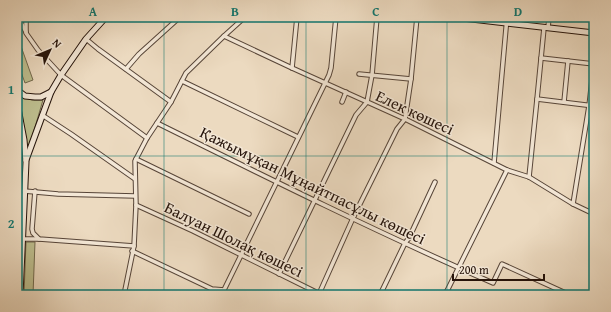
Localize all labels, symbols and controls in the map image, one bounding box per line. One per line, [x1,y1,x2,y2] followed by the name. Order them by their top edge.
[89,2,98,21] text: A
[231,2,239,21] text: B
[372,2,380,21] text: C
[514,2,522,21] text: D
[30,30,70,70] north arrow
[49,35,66,52] text: N
[8,80,14,99] text: 1
[372,83,459,141] street label: Елек көшесі
[196,120,430,250] street label: Қажымұқан Мұңайтпасұлы көшесі
[161,195,308,283] street label: Балуан Шолақ көшесі
[8,214,15,233] text: 2
[453,256,544,282] scale bar
[459,261,489,278] text: 200 m

